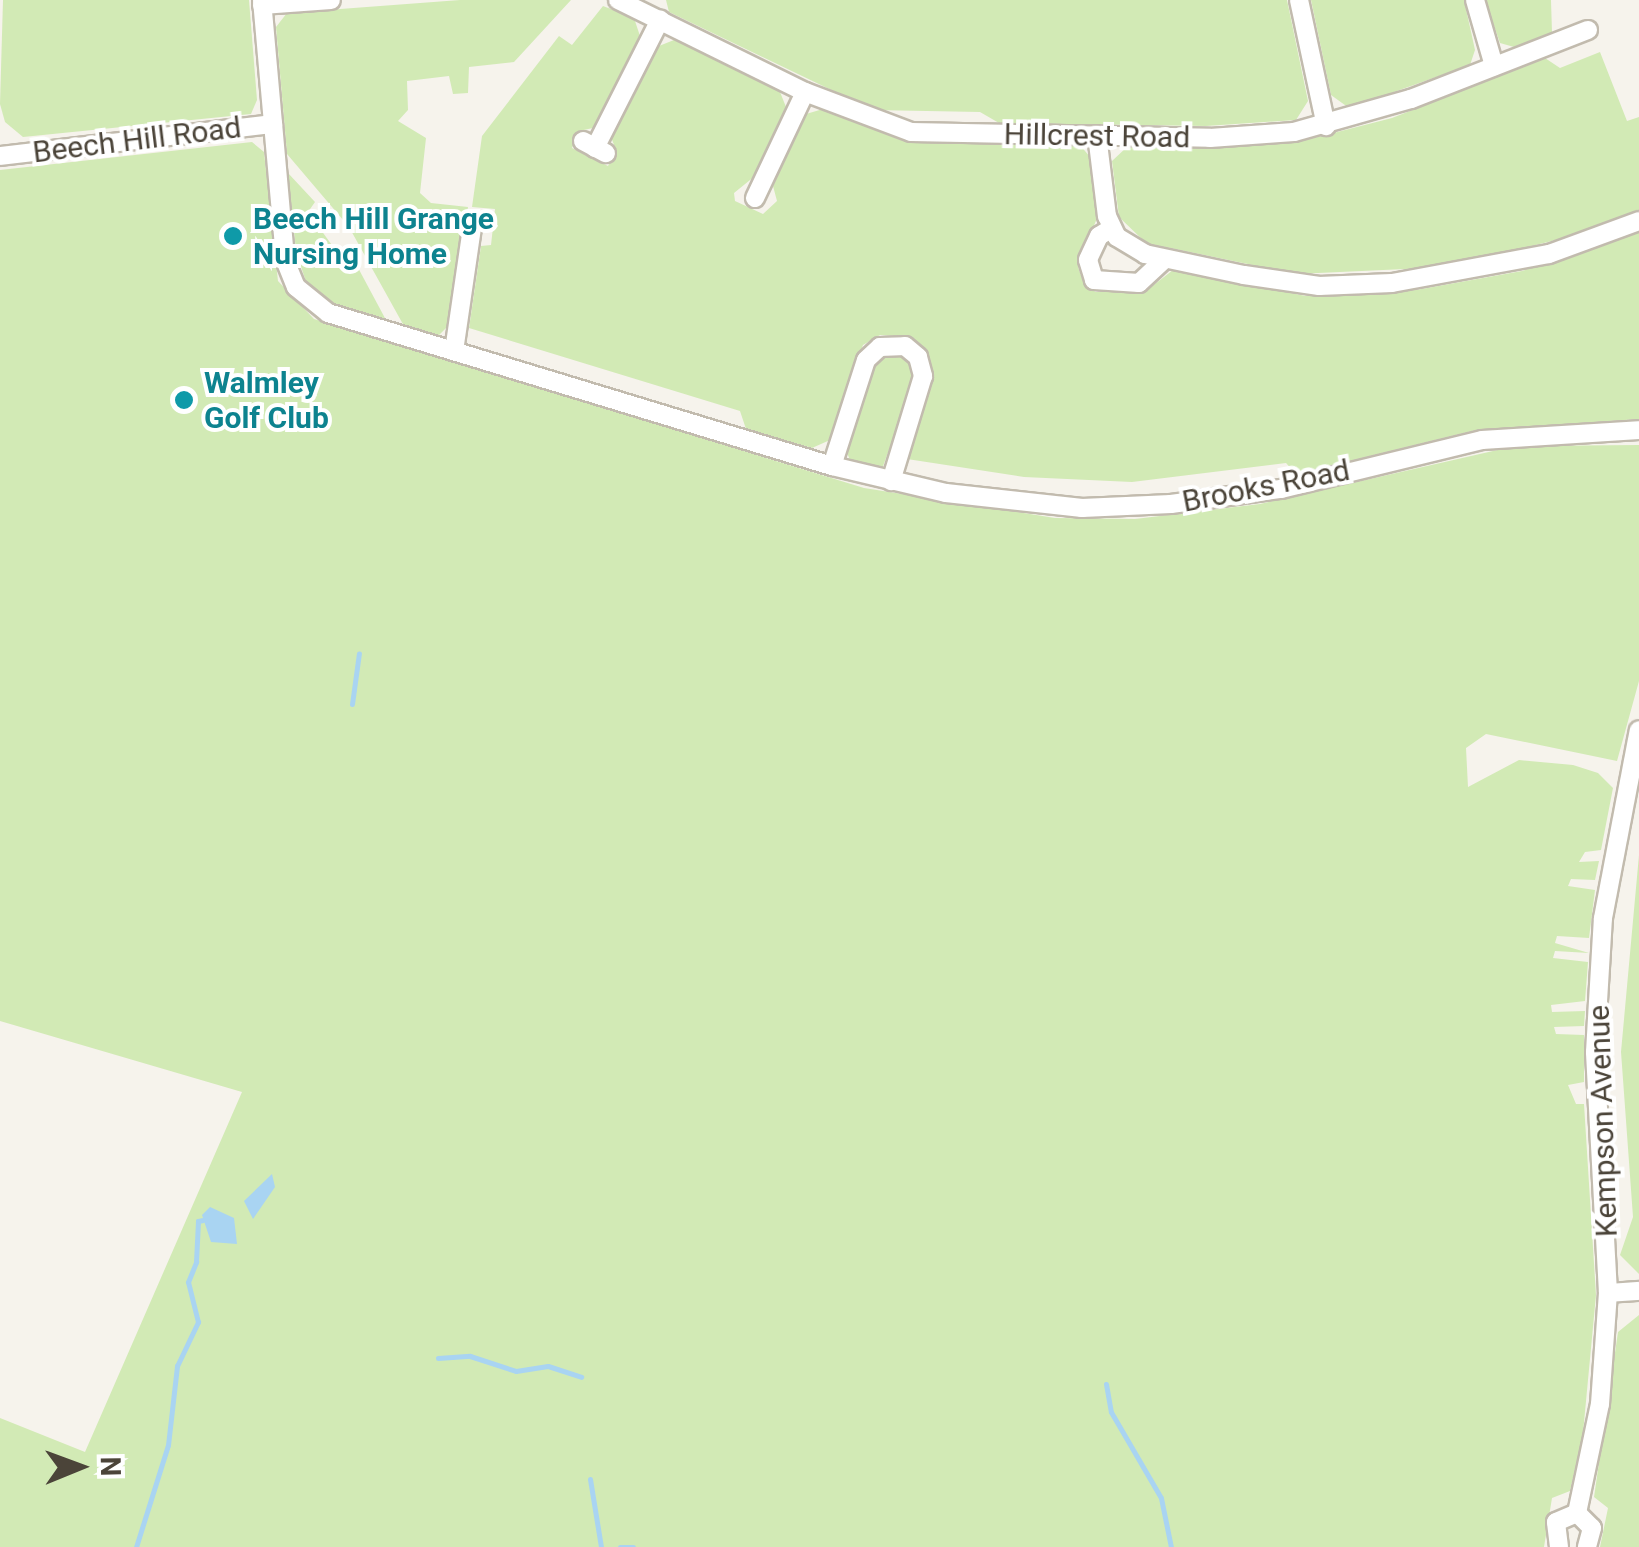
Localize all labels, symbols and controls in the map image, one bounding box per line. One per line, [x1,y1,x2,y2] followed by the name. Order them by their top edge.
[31,109,243,171] street label: Beech Hill Road
[1004,116,1190,156] street label: Hillcrest Road
[253,201,494,272] place label: Beech Hill Grange Nursing Home
[222,225,244,247] marker: Beech Hill Grange Nursing Home
[204,365,329,436] place label: Walmley Golf Club
[173,389,195,411] marker: Walmley Golf Club
[1179,452,1353,520] street label: Brooks Road
[1581,1004,1625,1238] street label: Kempson Avenue
[30,1417,130,1517] north arrow
[94,1456,127,1477] text: N

